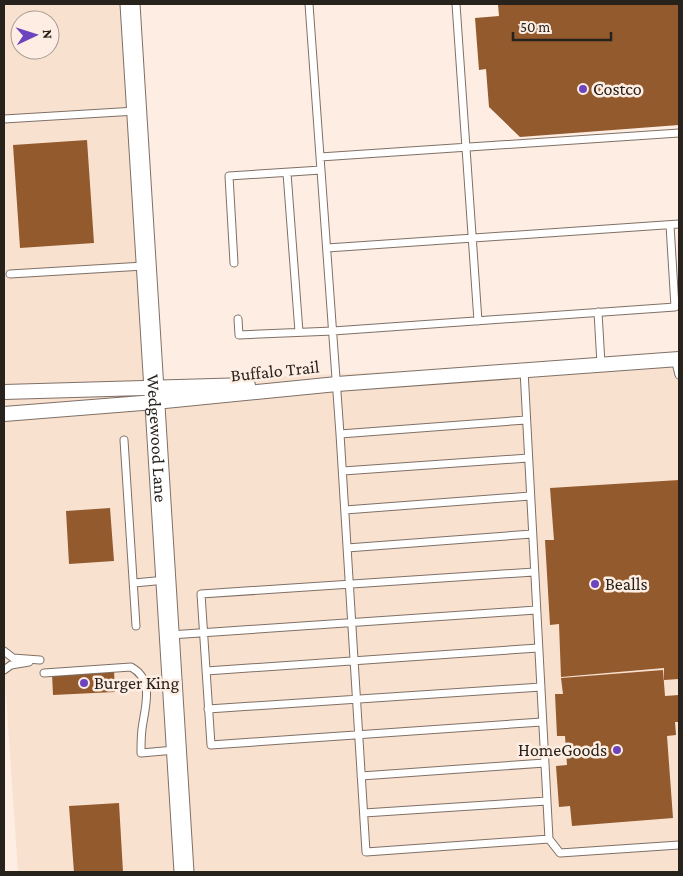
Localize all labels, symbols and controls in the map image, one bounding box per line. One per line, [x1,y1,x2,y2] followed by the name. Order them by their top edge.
[10,10,60,60] north arrow
[513,10,610,42] scale bar
[520,19,550,35] text: 50 m
[40,29,56,40] text: N
[593,79,642,99] place label: Costco
[577,83,589,95] marker: Costco
[230,356,321,386] street label: Buffalo Trail
[143,373,171,503] street label: Wedgewood Lane
[605,574,648,594] place label: Bealls
[589,578,601,590] marker: Bealls
[94,673,179,693] place label: Burger King
[78,677,90,689] marker: Burger King
[518,740,607,760] place label: HomeGoods
[611,744,623,756] marker: HomeGoods

